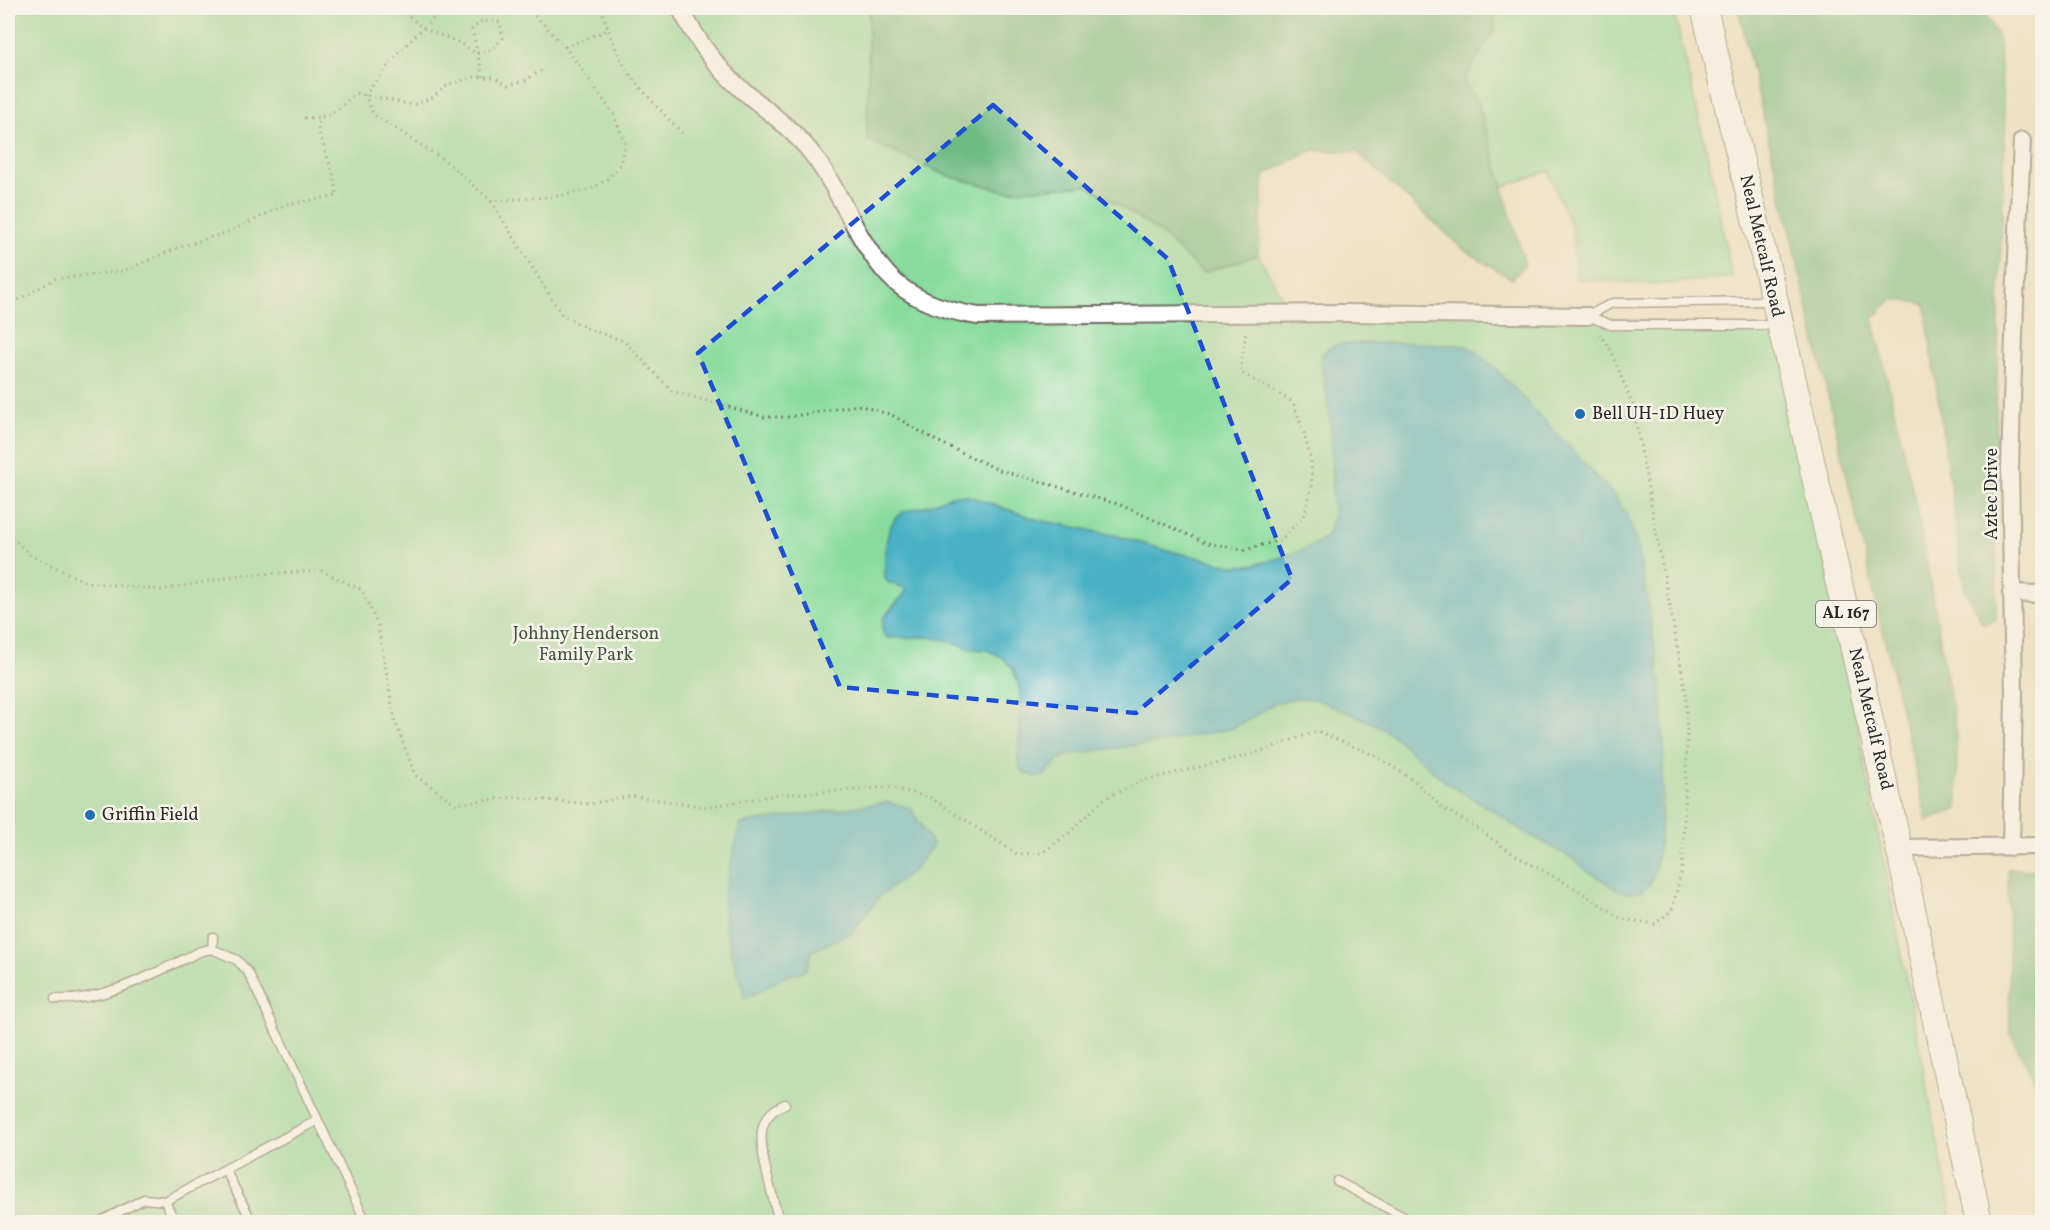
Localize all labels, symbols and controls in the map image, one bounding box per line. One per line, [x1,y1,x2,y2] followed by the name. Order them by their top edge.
[1732,172,1790,320] street label: Neal Metcalf Road
[1592,402,1725,427] place label: Bell UH-1D Huey
[1573,407,1587,421] marker: Bell UH-1D Huey
[1980,448,2005,540] street label: Aztec Drive
[1816,601,1876,627] road number: AL 167
[513,622,660,668] park label: Johhny Henderson Family Park
[1841,645,1899,793] street label: Neal Metcalf Road
[102,803,199,828] place label: Griffin Field
[83,808,97,822] marker: Griffin Field

